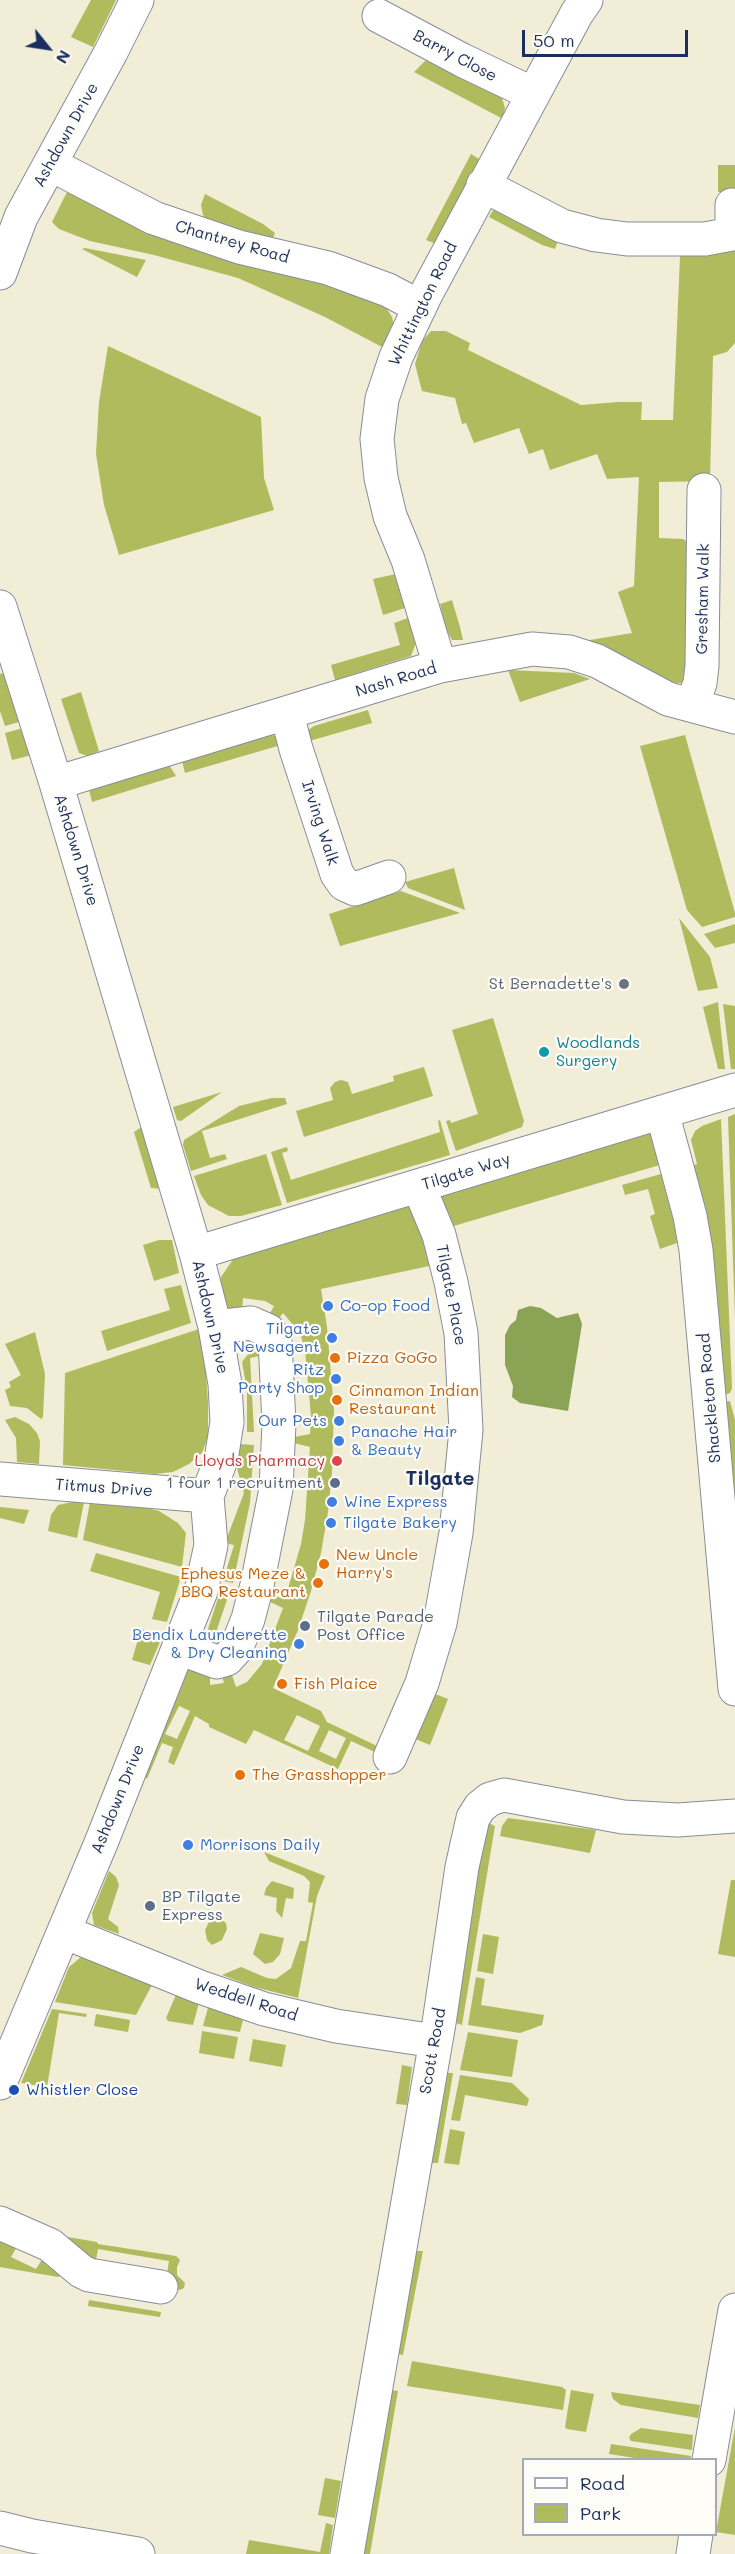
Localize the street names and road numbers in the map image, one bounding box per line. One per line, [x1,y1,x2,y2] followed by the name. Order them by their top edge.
[410,26,500,86] street label: Barry Close
[29,80,103,190] street label: Ashdown Drive
[173,217,291,267] street label: Chantrey Road
[385,239,461,369] street label: Whittington Road
[692,543,714,655] street label: Gresham Walk
[353,659,439,701] street label: Nash Road
[297,778,343,868] street label: Irving Walk
[50,792,102,908] street label: Ashdown Drive
[419,1149,513,1195] street label: Tilgate Way
[432,1243,470,1347] street label: Tilgate Place
[188,1258,232,1376] street label: Ashdown Drive
[695,1332,725,1464] street label: Shackleton Road
[55,1475,153,1501] street label: Titmus Drive
[87,1742,149,1856] street label: Ashdown Drive
[192,1974,300,2026] street label: Weddell Road
[416,2007,450,2095] street label: Scott Road

